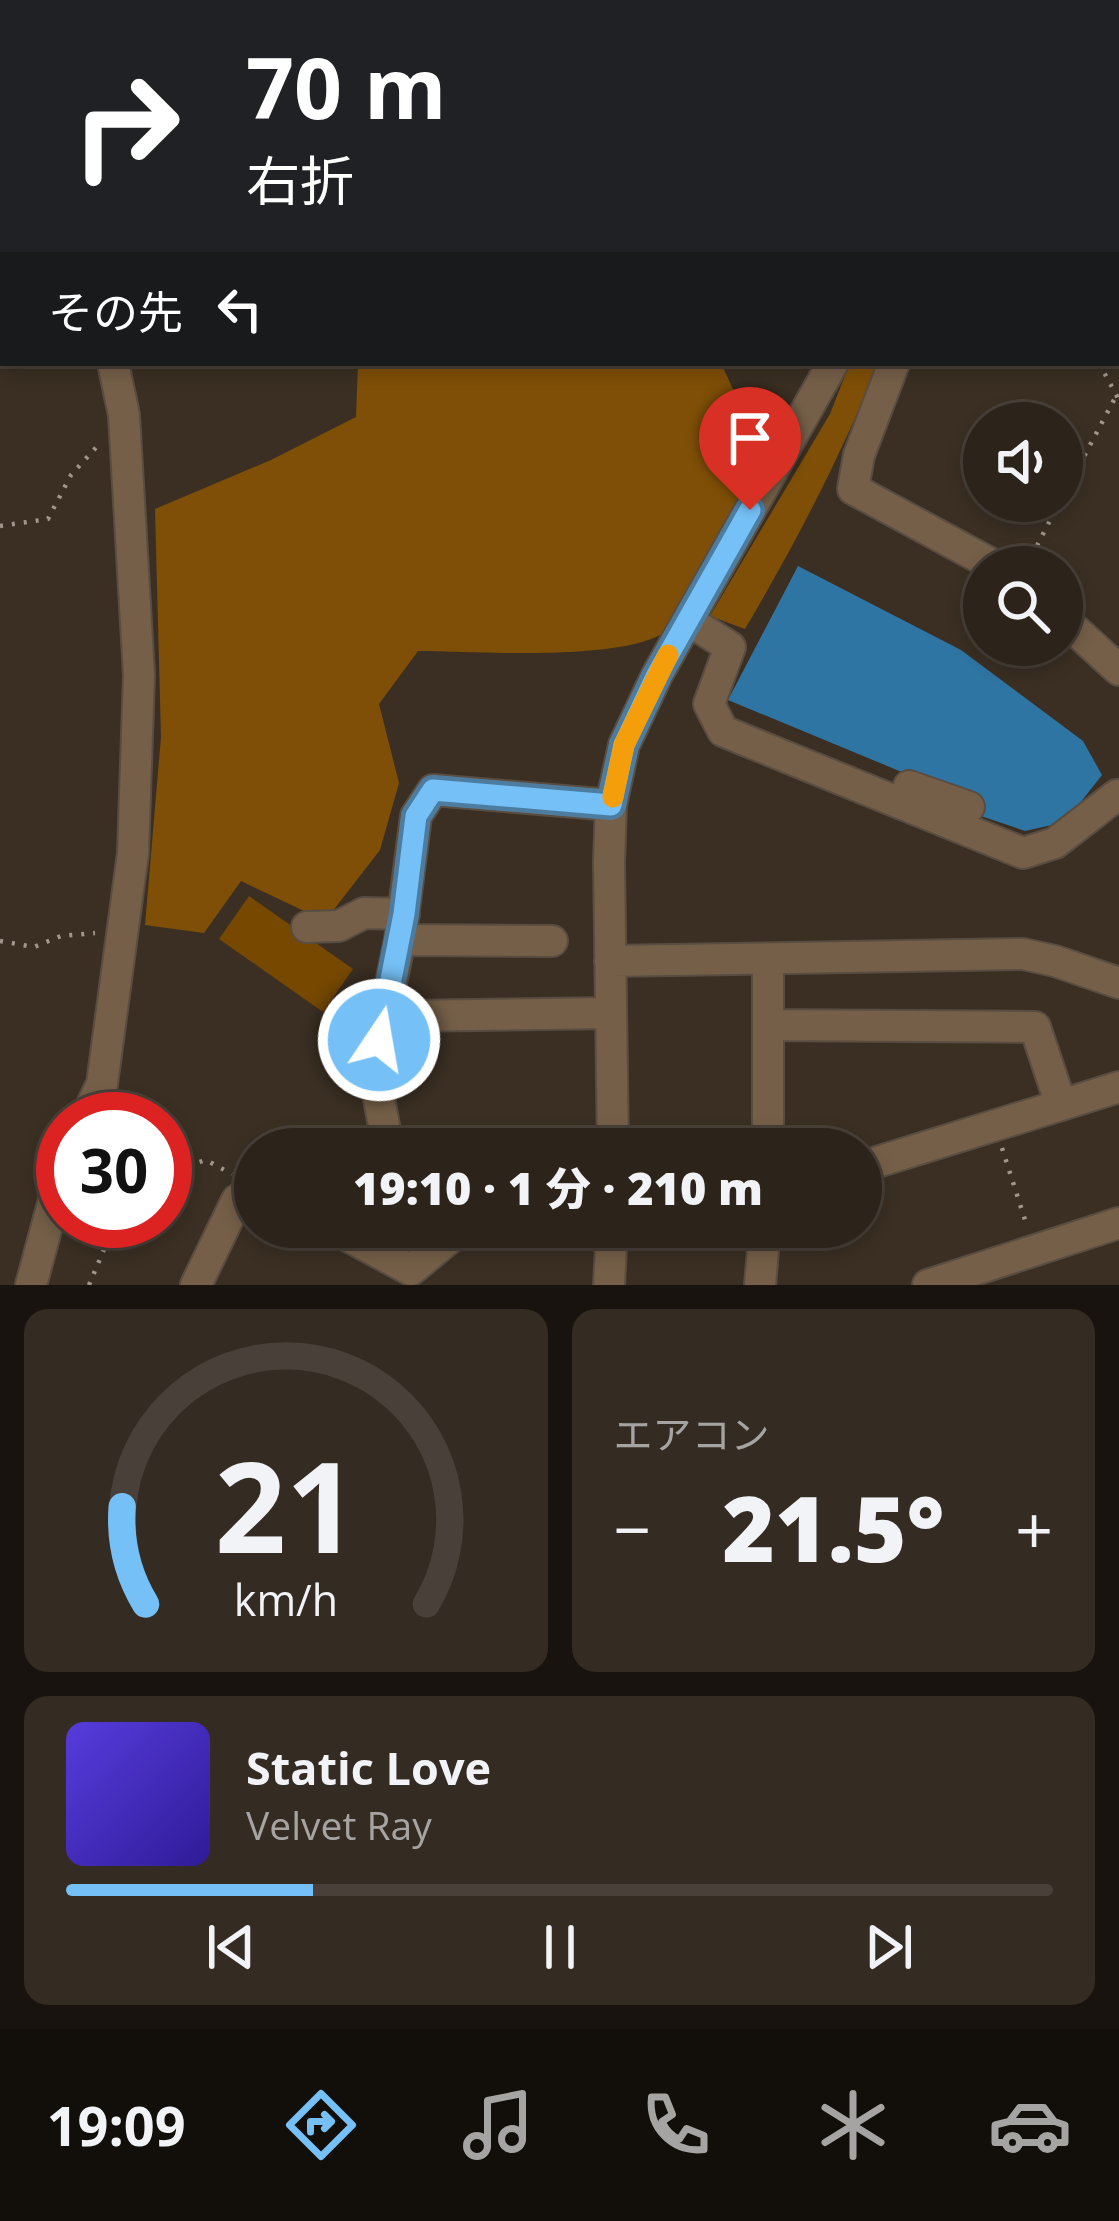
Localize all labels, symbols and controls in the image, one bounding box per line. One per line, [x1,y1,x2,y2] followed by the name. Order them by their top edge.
[246,29,446,144] text: 70 m
[48,48,204,204] icon: right
[246,143,354,217] text: 右折
[207,276,273,342] icon: left
[48,281,183,342] text: その先
[699,387,801,510] pin
[963,402,1083,666] map controls
[963,402,1083,522] button: sound
[717,405,783,471] icon: arrive
[963,546,1083,666] button: search
[316,977,442,1103] position arrow
[36,1092,192,1248] speed limit sign: 30
[353,1157,763,1218] text: 19:10 · 1 分 · 210 m
[614,1407,770,1460] text: エアコン
[214,1420,357,1590] text: 21
[722,1466,944,1588] text: 21.5°
[614,1483,651,1573] text: −
[1015,1483,1053,1573] text: +
[234,1569,338,1628] text: km/h
[246,1737,491,1798] text: Static Love
[246,1798,432,1851] text: Velvet Ray
[198,1914,264,1980] icon: previous
[527,1914,593,1980] icon: pause
[856,1914,922,1980] icon: next
[279,2083,363,2167] icon: directions
[456,2083,540,2167] icon: music
[634,2083,718,2167] icon: phone
[811,2083,895,2167] icon: climate
[988,2083,1072,2167] icon: car
[47,2088,186,2162] text: 19:09

